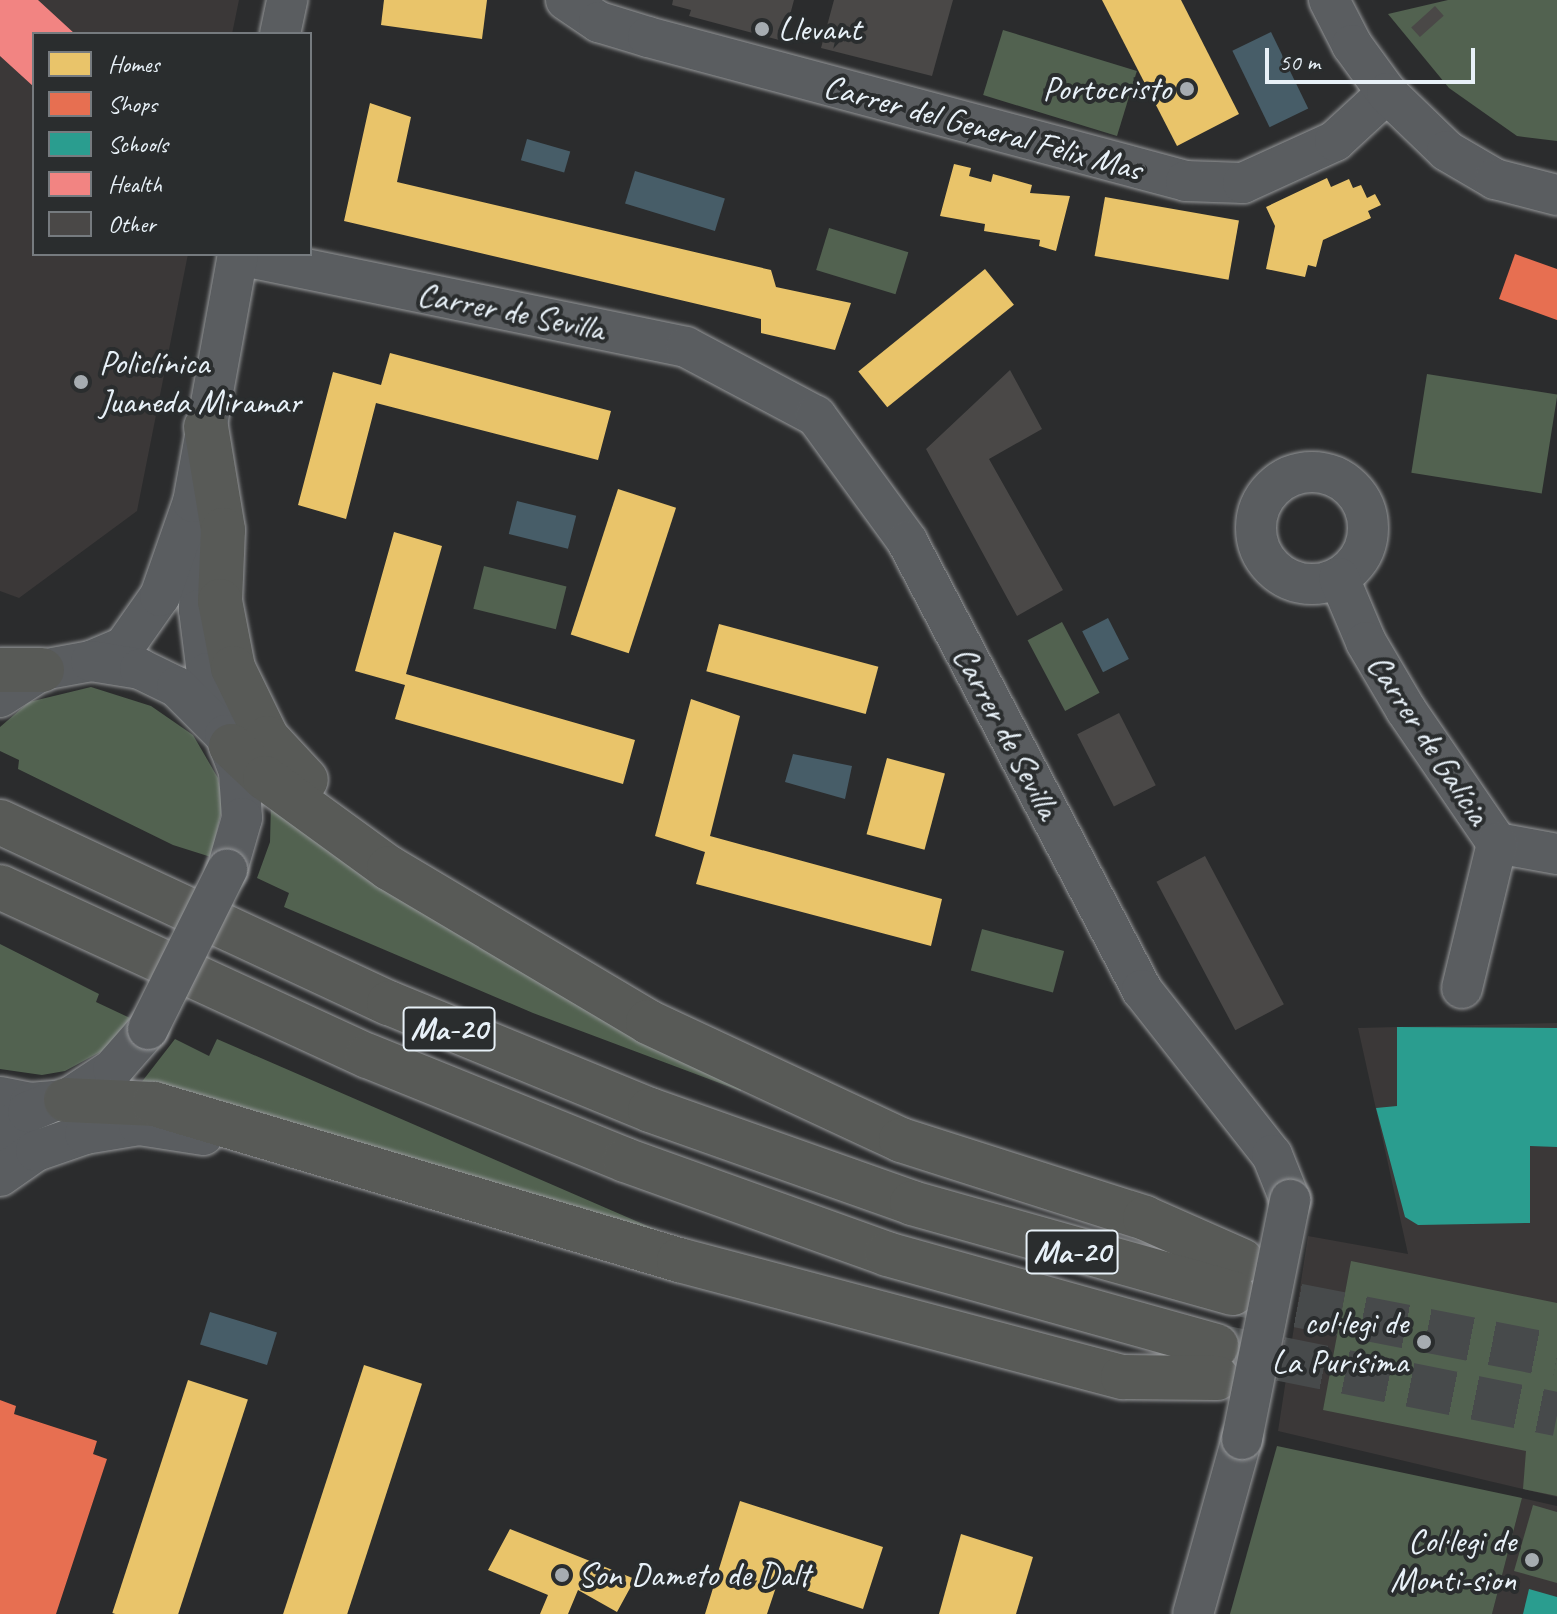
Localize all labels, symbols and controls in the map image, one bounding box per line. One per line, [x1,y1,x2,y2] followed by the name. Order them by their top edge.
[778,9,861,49] place label: Llevant
[753,20,771,38] marker: Llevant
[32,32,312,256] legend
[1269,32,1479,82] scale bar
[1279,47,1320,77] text: 50 m
[108,49,159,79] text: Homes
[819,65,1147,189] street label: Carrer del General Fèlix Mas
[1043,69,1171,109] place label: Portocristo
[1178,80,1196,98] marker: Portocristo
[108,89,157,119] text: Shops
[108,129,168,159] text: Schools
[108,169,162,199] text: Health
[108,209,156,239] text: Other
[414,273,608,349] street label: Carrer de Sevilla
[99,342,302,422] place label: Policlínica Juaneda Miramar
[70,371,92,393] marker: Policlínica Juaneda Miramar
[945,639,1069,825] street label: Carrer de Sevilla
[1359,646,1499,832] street label: Carrer de Galícia
[401,1001,497,1057] road number: Ma-20
[1024,1224,1120,1280] road number: Ma-20
[1272,1302,1408,1382] place label: col·legi de La Purísima
[1415,1333,1433,1351] marker: col·legi de La Purísima
[1390,1520,1516,1600] place label: Col·legi de Monti-sion
[1523,1551,1541,1569] marker: Col·legi de Monti-sion
[578,1555,810,1595] place label: Son Dameto de Dalt
[553,1566,571,1584] marker: Son Dameto de Dalt

